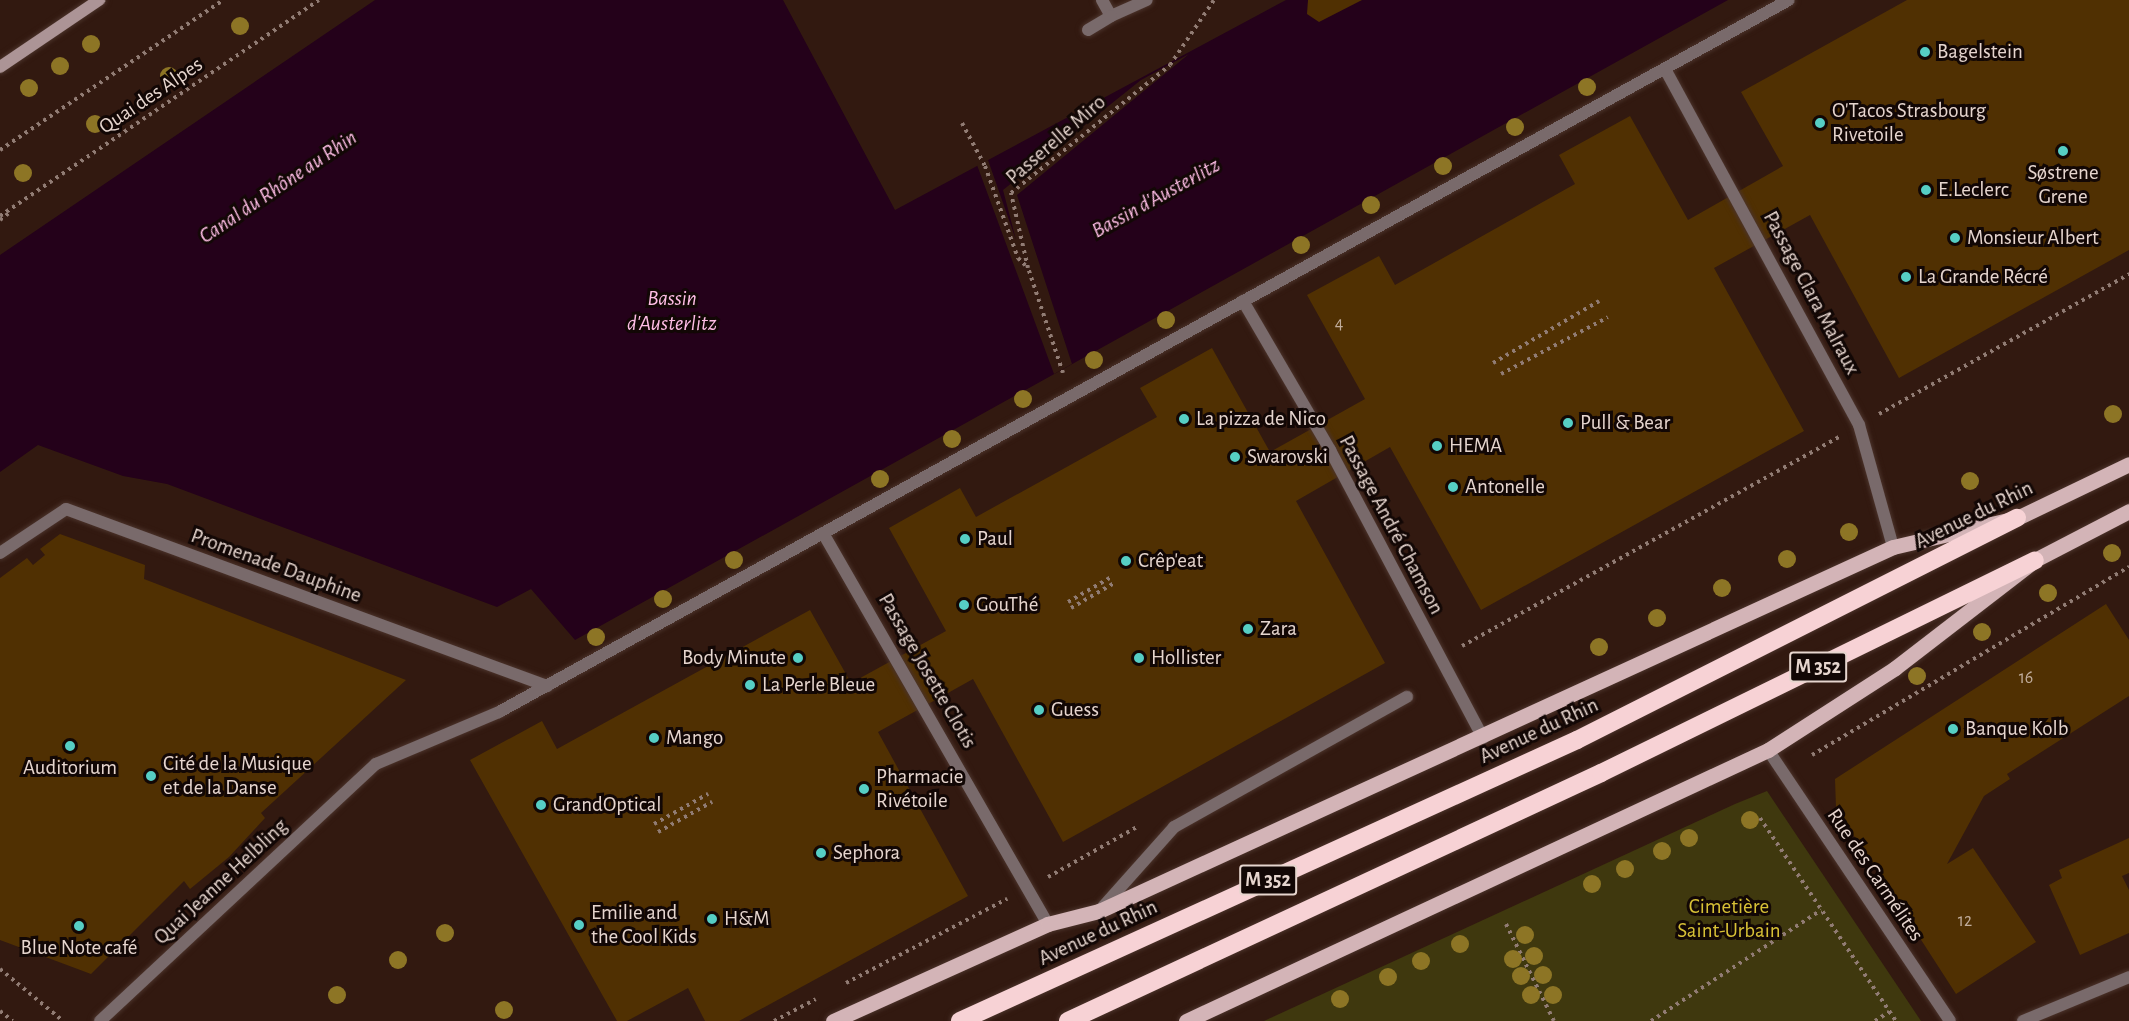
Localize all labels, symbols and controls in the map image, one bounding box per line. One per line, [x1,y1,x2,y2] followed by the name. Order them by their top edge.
[1937,39,2023,65] place label: Bagelstein
[1918,45,1932,59] marker: Bagelstein
[94,52,208,140] street label: Quai des Alpes
[1001,90,1111,190] street label: Passerelle Miro
[1832,98,1986,148] place label: O'Tacos Strasbourg Rivetoile
[1813,116,1827,130] marker: O'Tacos Strasbourg Rivetoile
[194,124,362,250] water label: Canal du Rhône au Rhin
[2056,144,2070,158] marker: Søstrene Grene
[1087,152,1225,244] water label: Bassin d'Austerlitz
[2027,160,2099,210] place label: Søstrene Grene
[1938,177,2009,203] place label: E.Leclerc
[1919,183,1933,197] marker: E.Leclerc
[1757,207,1865,379] street label: Passage Clara Malraux
[1967,225,2099,251] place label: Monsieur Albert
[1948,231,1962,245] marker: Monsieur Albert
[1918,264,2048,290] place label: La Grande Récré
[1899,270,1913,284] marker: La Grande Récré
[627,285,717,336] water label: Bassin d'Austerlitz
[1335,313,1343,335] house number: 4
[1196,406,1326,432] place label: La pizza de Nico
[1580,410,1670,436] place label: Pull & Bear
[1177,412,1191,426] marker: La pizza de Nico
[1561,416,1575,430] marker: Pull & Bear
[1333,431,1449,619] street label: Passage André Chamson
[1449,433,1502,459] place label: HEMA
[1430,439,1444,453] marker: HEMA
[1247,444,1328,470] place label: Swarovski
[1228,450,1242,464] marker: Swarovski
[1465,474,1545,500] place label: Antonelle
[1911,476,2037,554] street label: Avenue du Rhin
[1446,480,1460,494] marker: Antonelle
[187,523,365,609] street label: Promenade Dauphine
[977,526,1013,552] place label: Paul
[958,532,972,546] marker: Paul
[1138,548,1203,574] place label: Crêp'eat
[1119,554,1133,568] marker: Crêp'eat
[872,589,982,753] street label: Passage Josette Clotis
[976,592,1038,618] place label: GouThé
[957,598,971,612] marker: GouThé
[1260,616,1297,642] place label: Zara
[1241,622,1255,636] marker: Zara
[682,645,786,671] place label: Body Minute
[1151,645,1221,671] place label: Hollister
[1788,650,1848,684] road number: M 352
[791,651,805,665] marker: Body Minute
[1132,651,1146,665] marker: Hollister
[2019,667,2033,689] house number: 16
[762,672,875,698] place label: La Perle Bleue
[743,678,757,692] marker: La Perle Bleue
[1476,693,1602,769] street label: Avenue du Rhin
[1051,697,1099,723] place label: Guess
[1032,703,1046,717] marker: Guess
[1965,716,2068,742] place label: Banque Kolb
[1946,722,1960,736] marker: Banque Kolb
[666,725,723,751] place label: Mango
[647,731,661,745] marker: Mango
[63,739,77,753] marker: Auditorium
[163,751,312,801] place label: Cité de la Musique et de la Danse
[23,755,117,781] place label: Auditorium
[876,764,963,814] place label: Pharmacie Rivétoile
[144,769,158,783] marker: Cité de la Musique et de la Danse
[857,782,871,796] marker: Pharmacie Rivétoile
[553,792,662,818] place label: GrandOptical
[534,798,548,812] marker: GrandOptical
[1821,804,1929,946] street label: Rue des Carmélites
[149,814,293,950] street label: Quai Jeanne Helbling
[833,840,900,866] place label: Sephora
[814,846,828,860] marker: Sephora
[1238,863,1298,897] road number: M 352
[1677,894,1781,944] park label: Cimetière Saint-Urbain
[1035,895,1161,971] street label: Avenue du Rhin
[591,900,697,950] place label: Emilie and the Cool Kids
[724,906,770,932] place label: H&M
[1958,910,1972,932] house number: 12
[705,912,719,926] marker: H&M
[572,918,586,932] marker: Emilie and the Cool Kids
[72,919,86,933] marker: Blue Note café
[20,935,138,961] place label: Blue Note café

